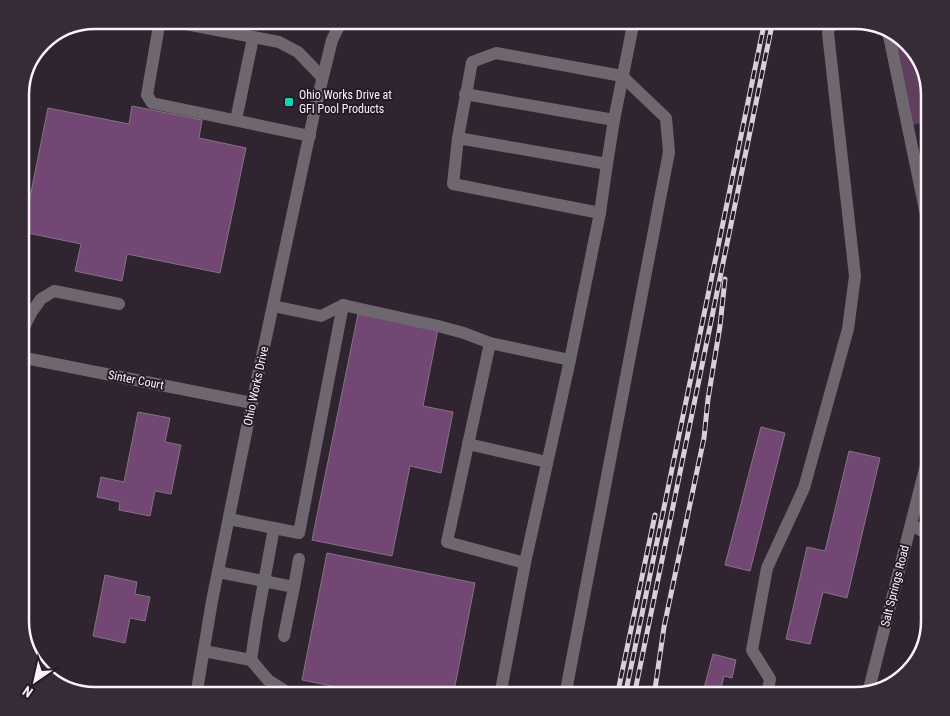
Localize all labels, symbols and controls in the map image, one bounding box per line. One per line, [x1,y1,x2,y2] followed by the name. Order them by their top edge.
[299,88,392,116] place label: Ohio Works Drive at GFI Pool Products
[283,96,295,108] marker: Ohio Works Drive at GFI Pool Products
[241,345,271,427] street label: Ohio Works Drive
[107,368,166,392] street label: Sinter Court
[878,544,912,628] street label: Salt Springs Road
[10,656,60,706] north arrow
[20,683,36,701] text: N

